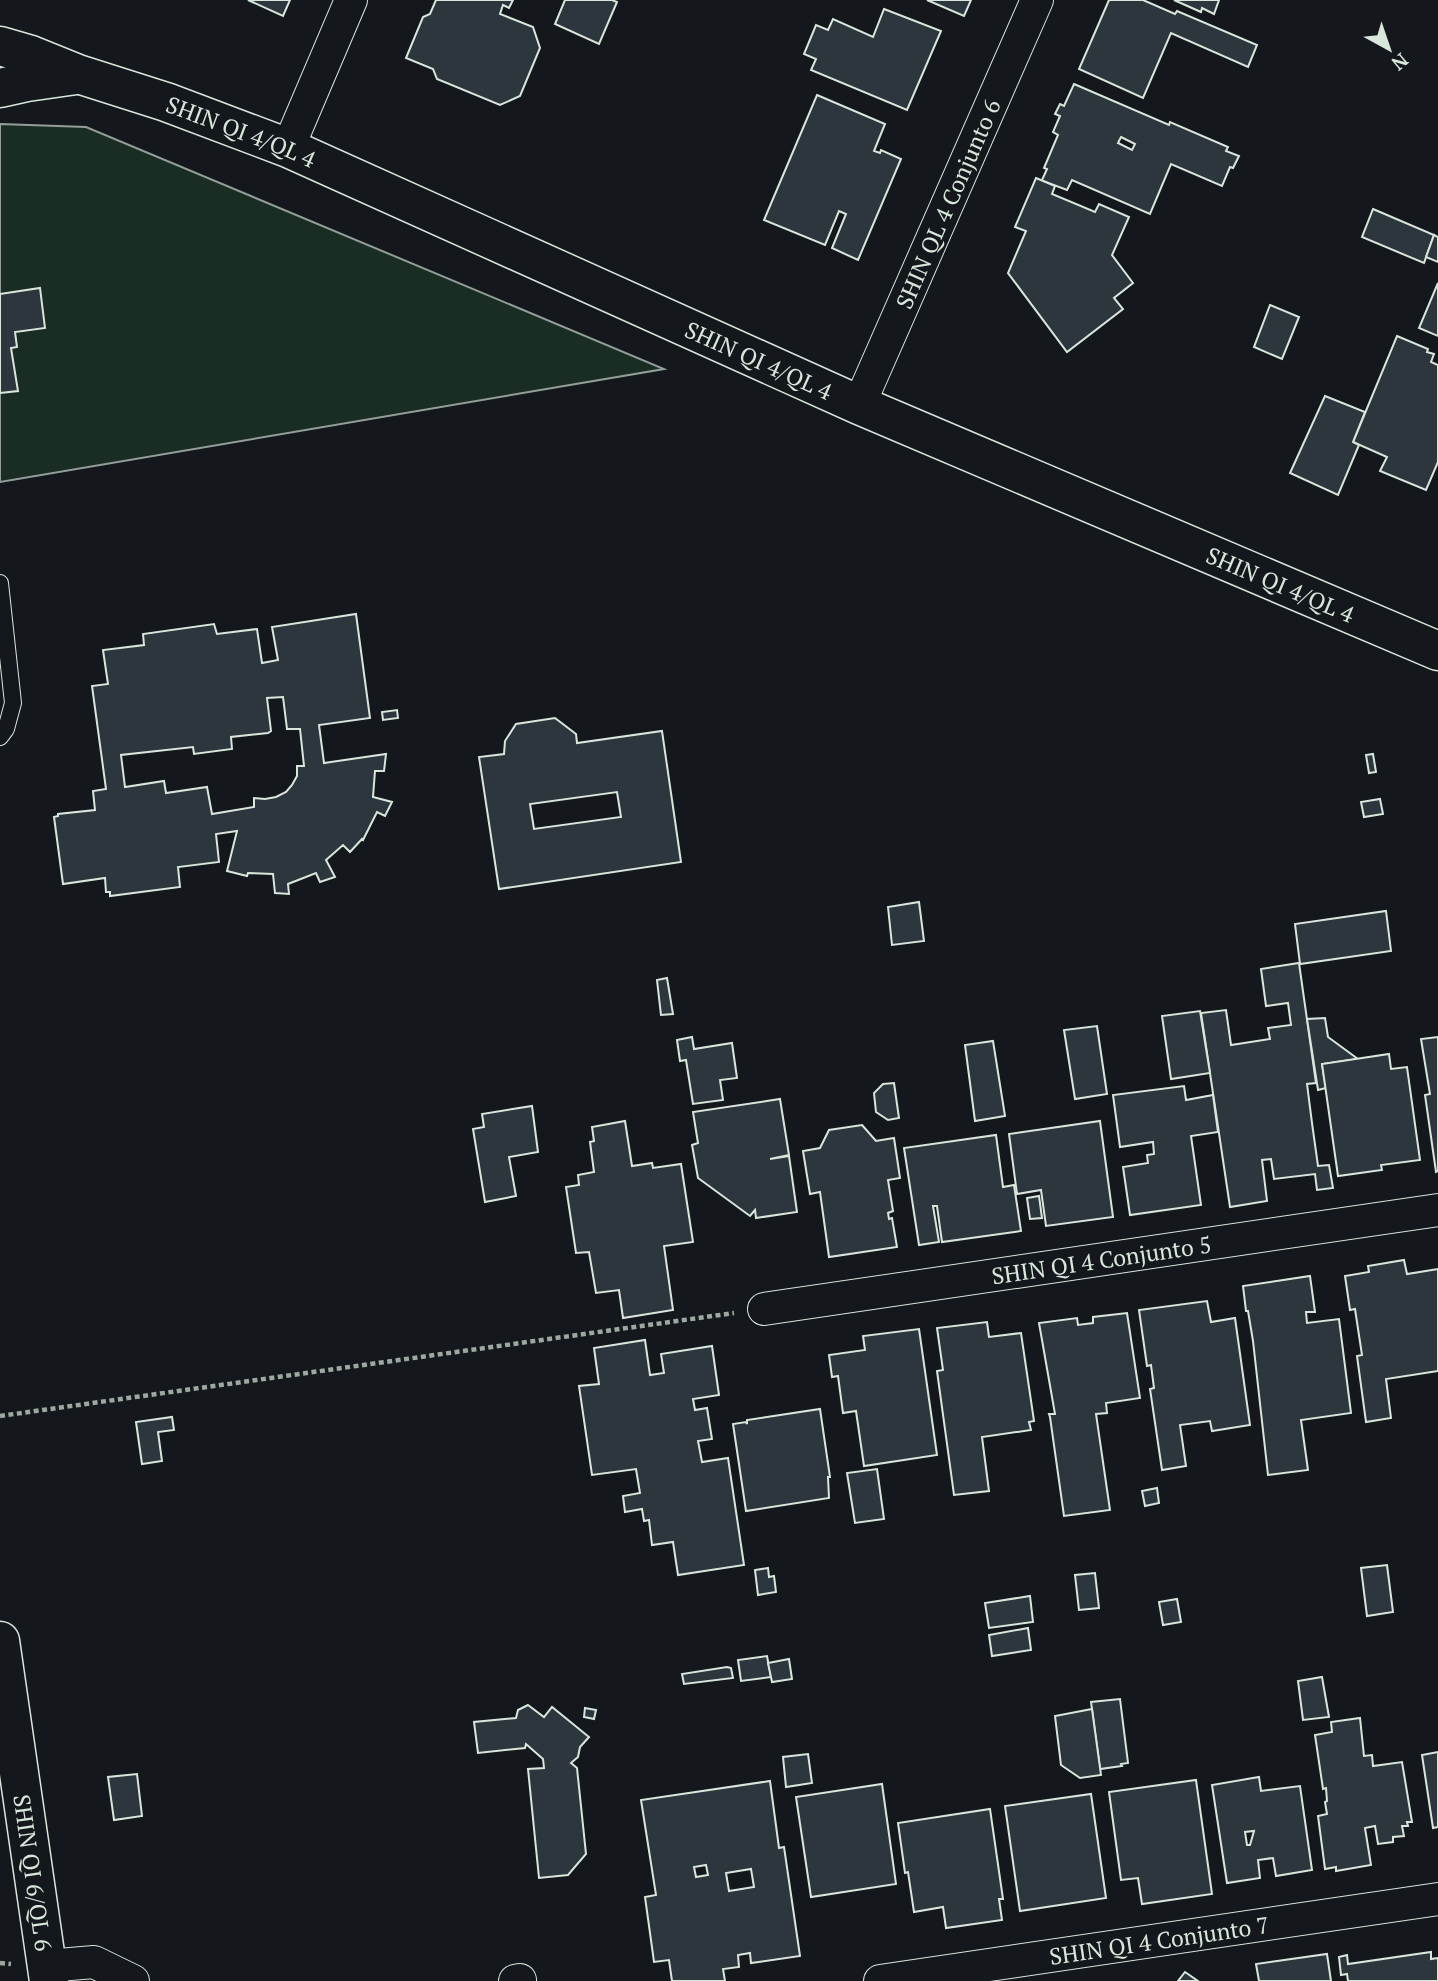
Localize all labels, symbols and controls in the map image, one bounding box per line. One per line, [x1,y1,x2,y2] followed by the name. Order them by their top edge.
[1354,14,1424,84] north arrow
[1386,48,1414,77] text: N
[162,88,322,174] street label: SHIN QI 4/QL 4
[888,94,1007,313] street label: SHIN QL 4 Conjunto 6
[680,313,838,407] street label: SHIN QI 4/QL 4
[1202,539,1360,630] street label: SHIN QI 4/QL 4
[990,1228,1213,1291] street label: SHIN QI 4 Conjunto 5
[7,1792,60,1953] street label: SHIN QI 6/QL 6
[1047,1909,1271,1971] street label: SHIN QI 4 Conjunto 7

